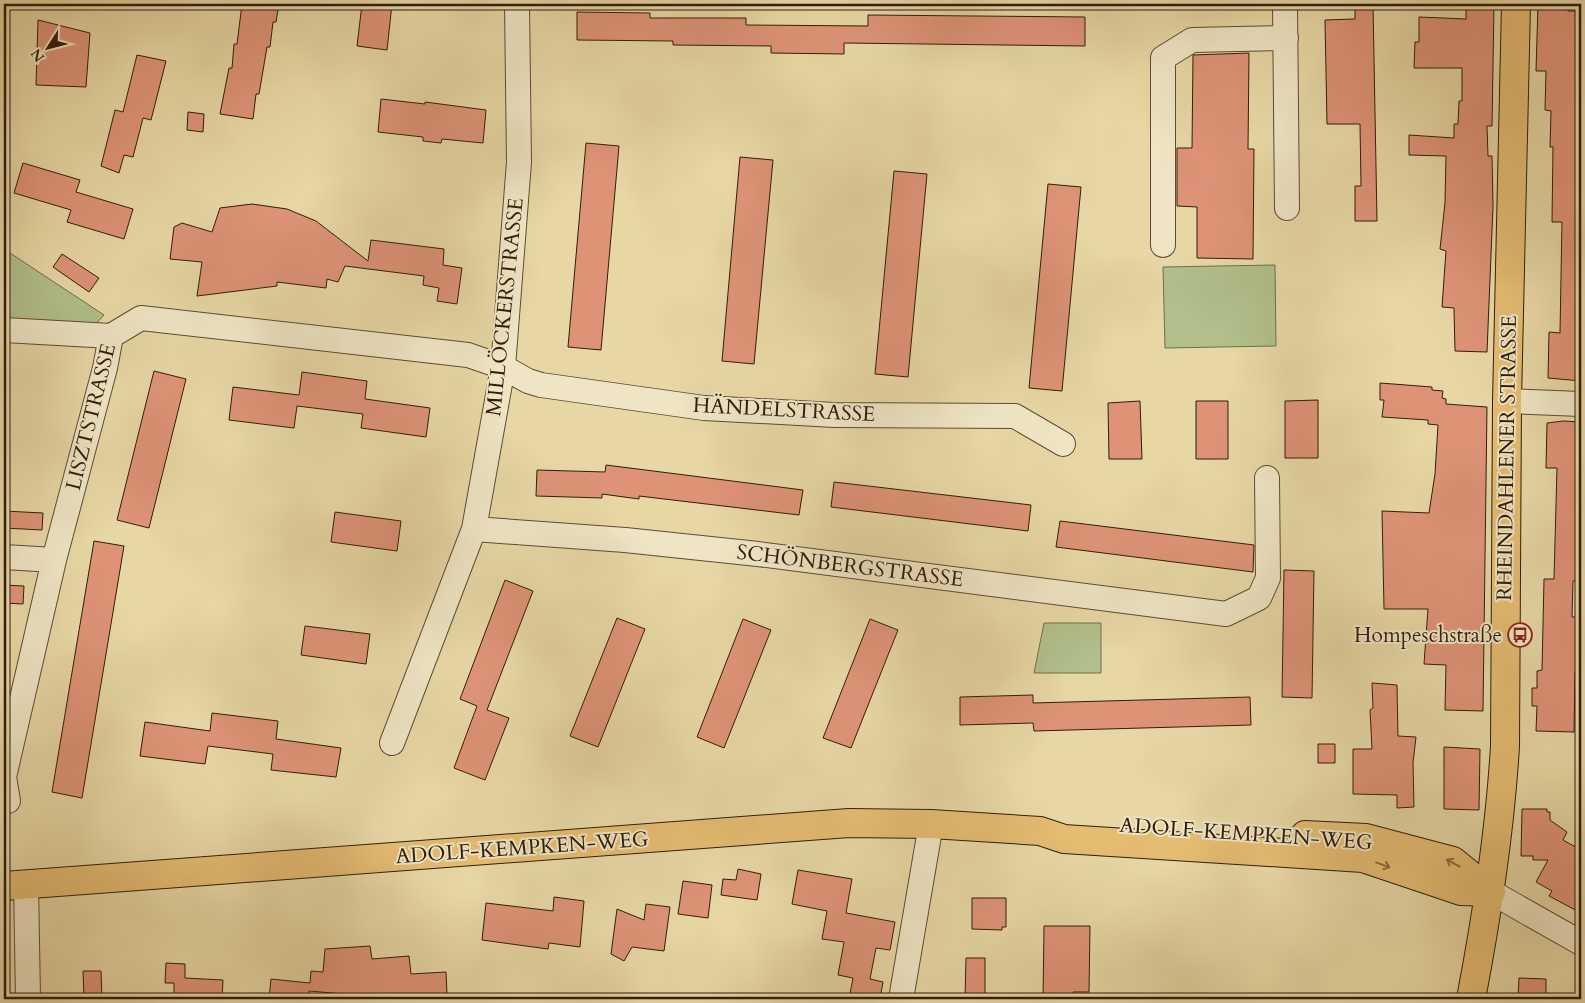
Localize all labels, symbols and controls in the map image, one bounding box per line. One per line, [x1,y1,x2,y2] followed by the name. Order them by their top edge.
[22,22,72,72] north arrow
[27,45,49,66] text: N
[479,196,531,417] street label: MILLÖCKERSTRASSE
[1490,315,1524,601] street label: RHEINDAHLENER STRASSE
[59,341,123,493] street label: LISZTSTRASSE
[692,391,876,429] street label: HÄNDELSTRASSE
[735,538,965,594] street label: SCHÖNBERGSTRASSE
[1354,621,1502,650] place label: Hompeschstraße
[1507,622,1533,648] bus stop icon: Hompeschstraße
[1118,811,1374,857] street label: ADOLF-KEMPKEN-WEG
[394,825,650,871] street label: ADOLF-KEMPKEN-WEG
[1445,858,1460,868] one-way arrow
[1375,861,1390,870] one-way arrow

